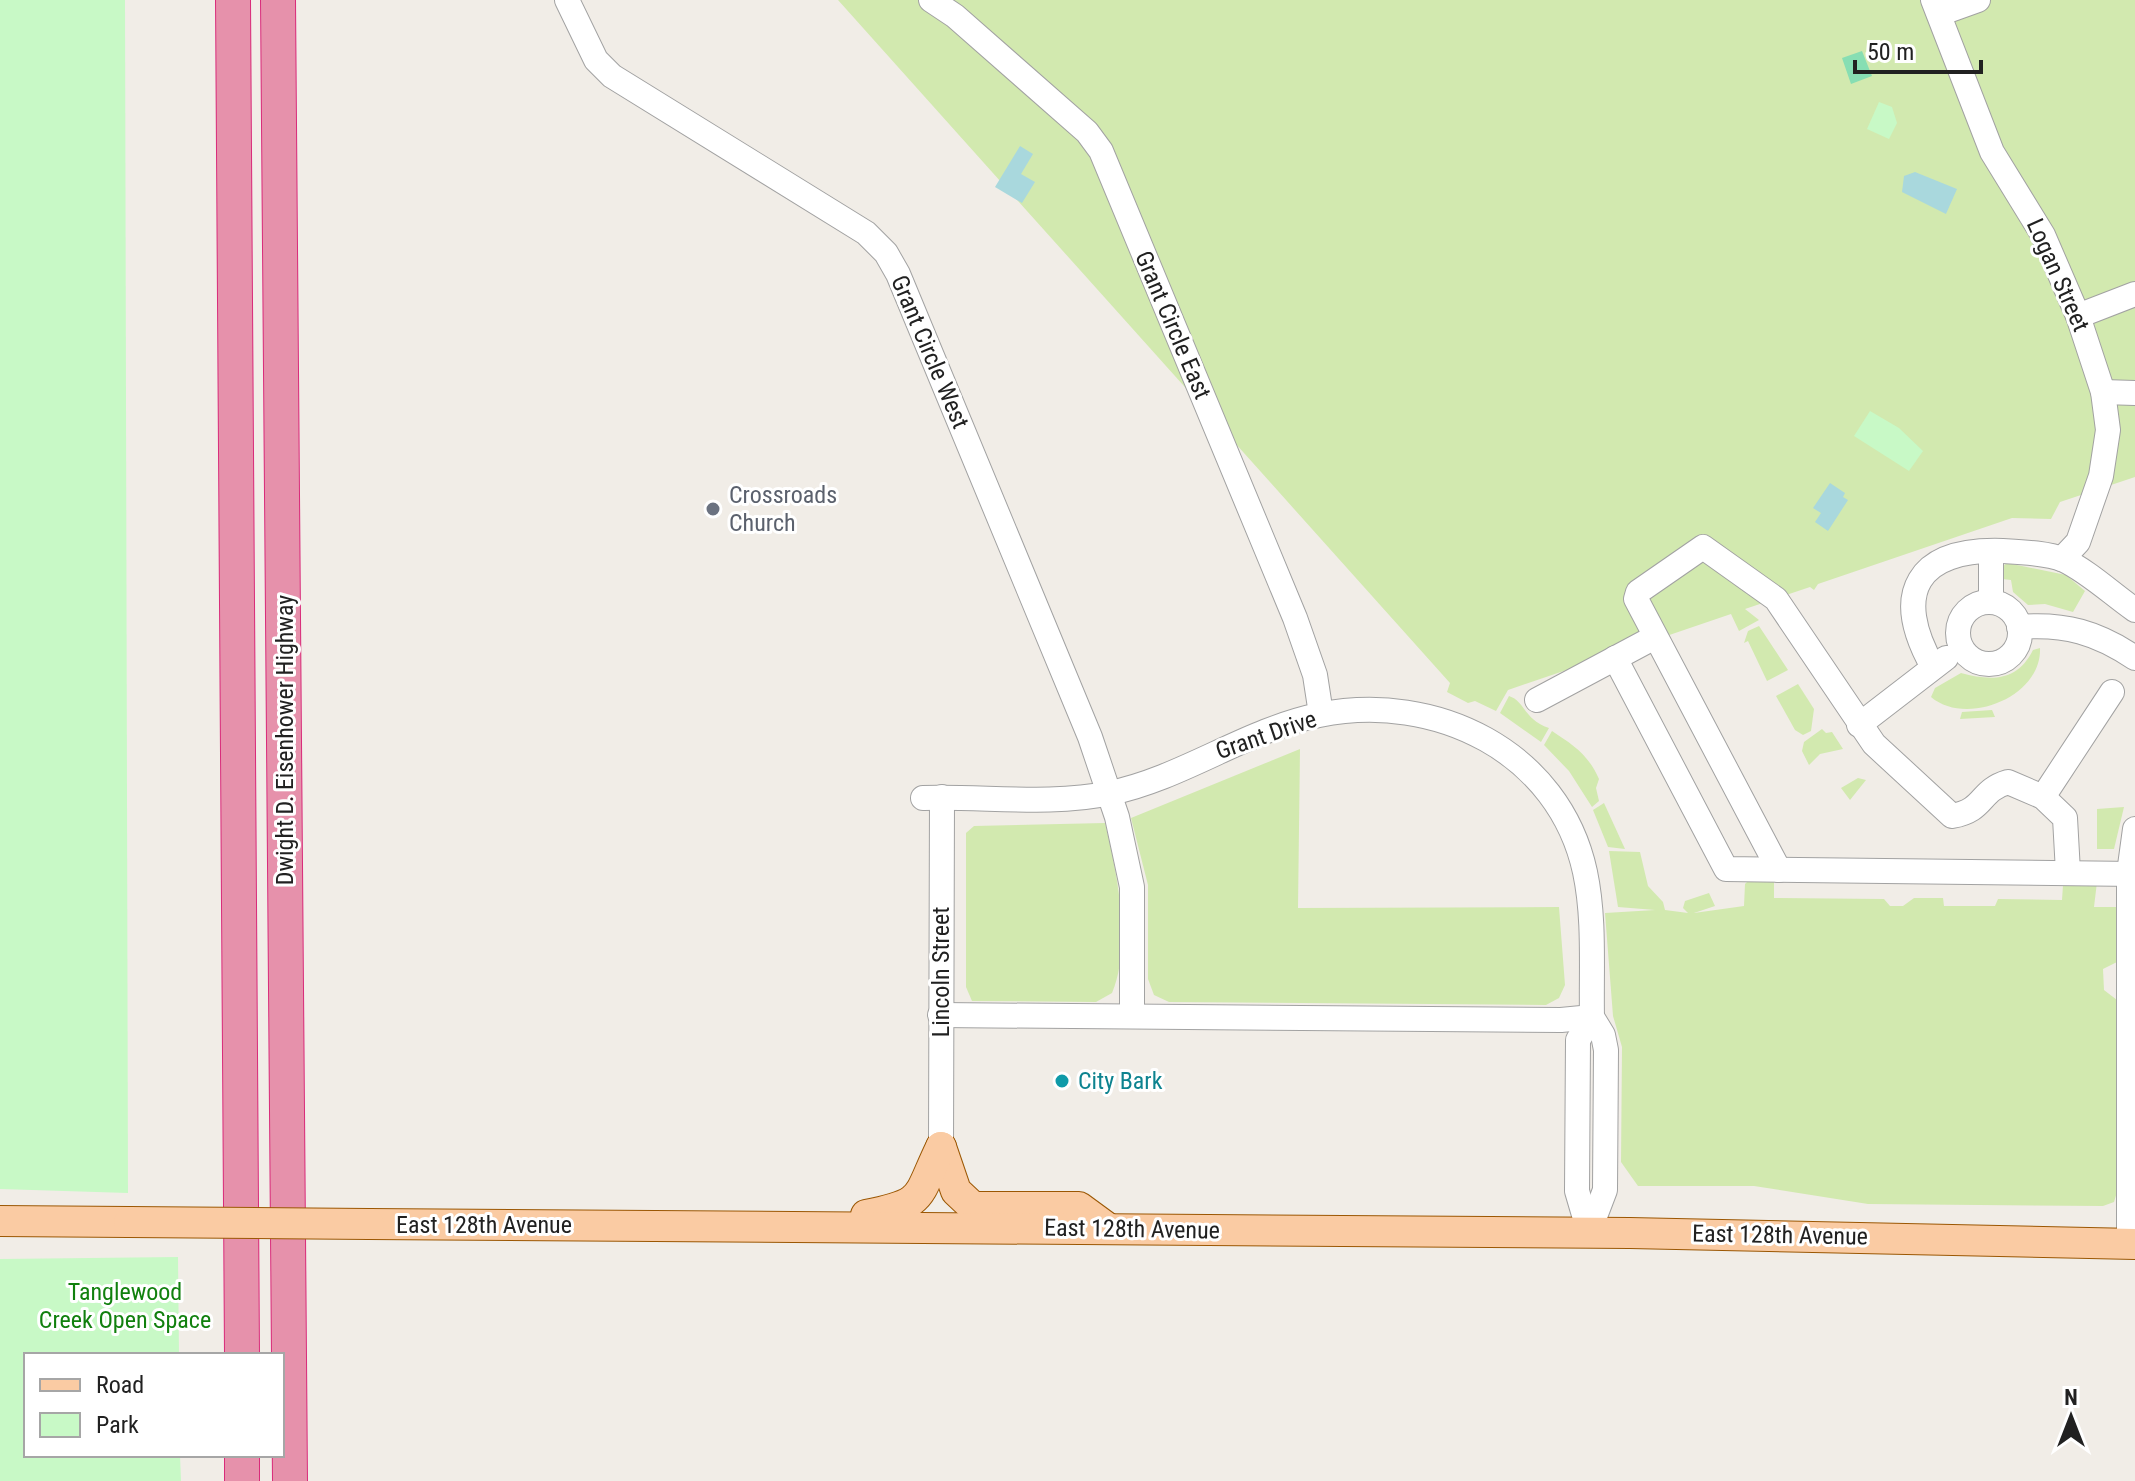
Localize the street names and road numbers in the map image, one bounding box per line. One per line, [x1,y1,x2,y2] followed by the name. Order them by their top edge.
[2021,214,2095,336] street label: Logan Street
[1129,247,1217,403] street label: Grant Circle East
[885,271,975,433] street label: Grant Circle West
[271,595,299,885] street label: Dwight D. Eisenhower Highway
[1212,705,1320,765] street label: Grant Drive
[927,907,955,1037] street label: Lincoln Street
[396,1211,572,1239] street label: East 128th Avenue
[1044,1213,1220,1245] street label: East 128th Avenue
[1692,1219,1868,1251] street label: East 128th Avenue

